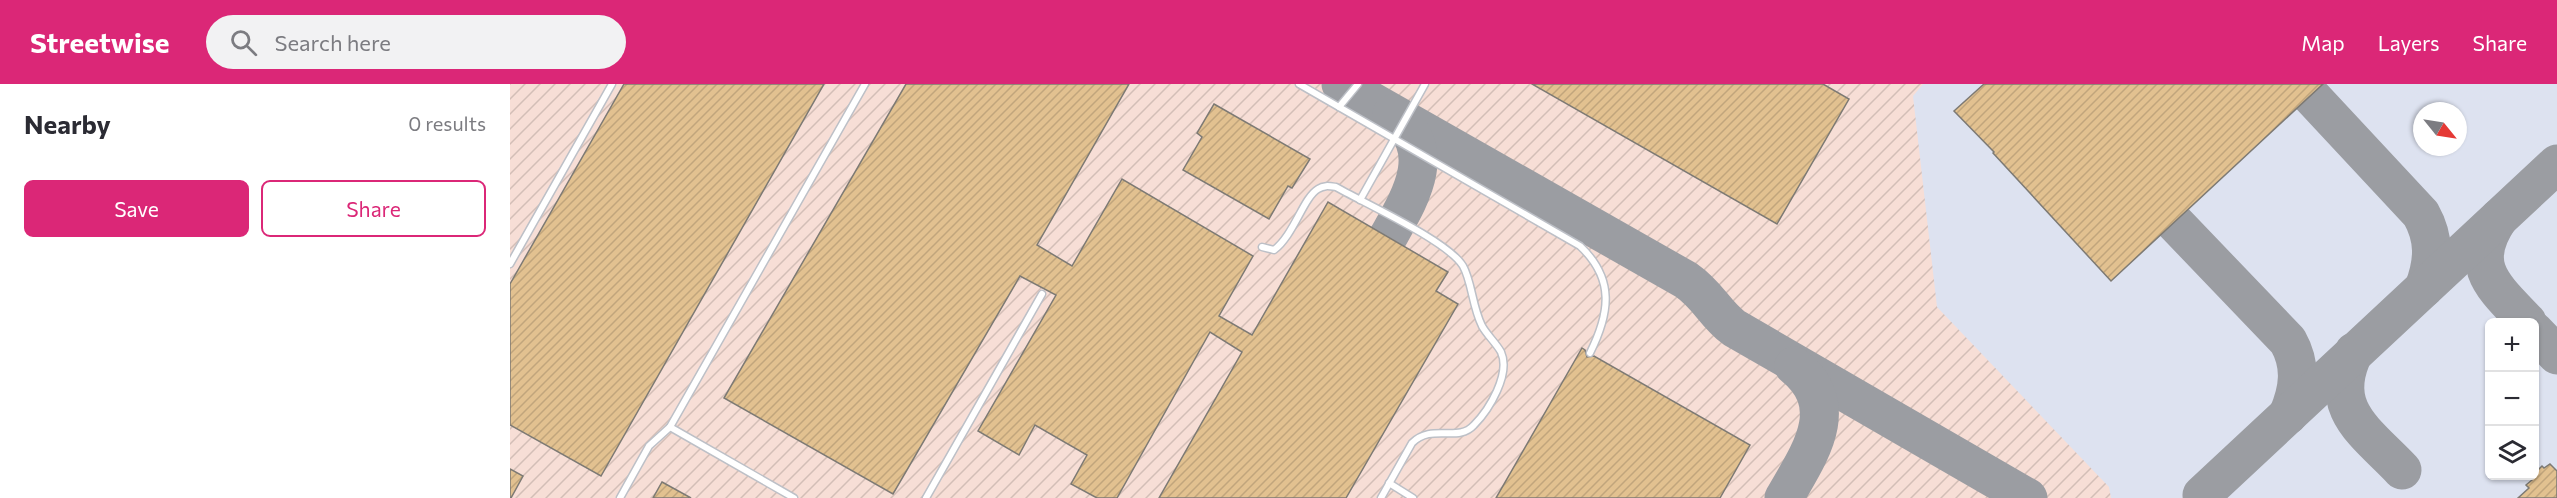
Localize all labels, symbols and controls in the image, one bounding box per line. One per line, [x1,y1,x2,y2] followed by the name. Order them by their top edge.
[206,15,626,69] search box
[30,25,170,59] text: Streetwise
[227,26,260,59] icon: search
[275,29,391,56] text: Search here
[2301,30,2345,55] text: Map
[2378,30,2440,55] text: Layers
[2473,30,2527,55] text: Share
[2413,102,2467,156] north arrow
[24,108,111,139] text: Nearby
[408,111,486,135] text: 0 results
[24,180,249,237] button: Save
[261,180,486,237] button: Share
[2485,318,2539,480] map controls
[2485,318,2539,372] button: +
[2485,372,2539,426] button: −
[2485,426,2539,480] button: layers

